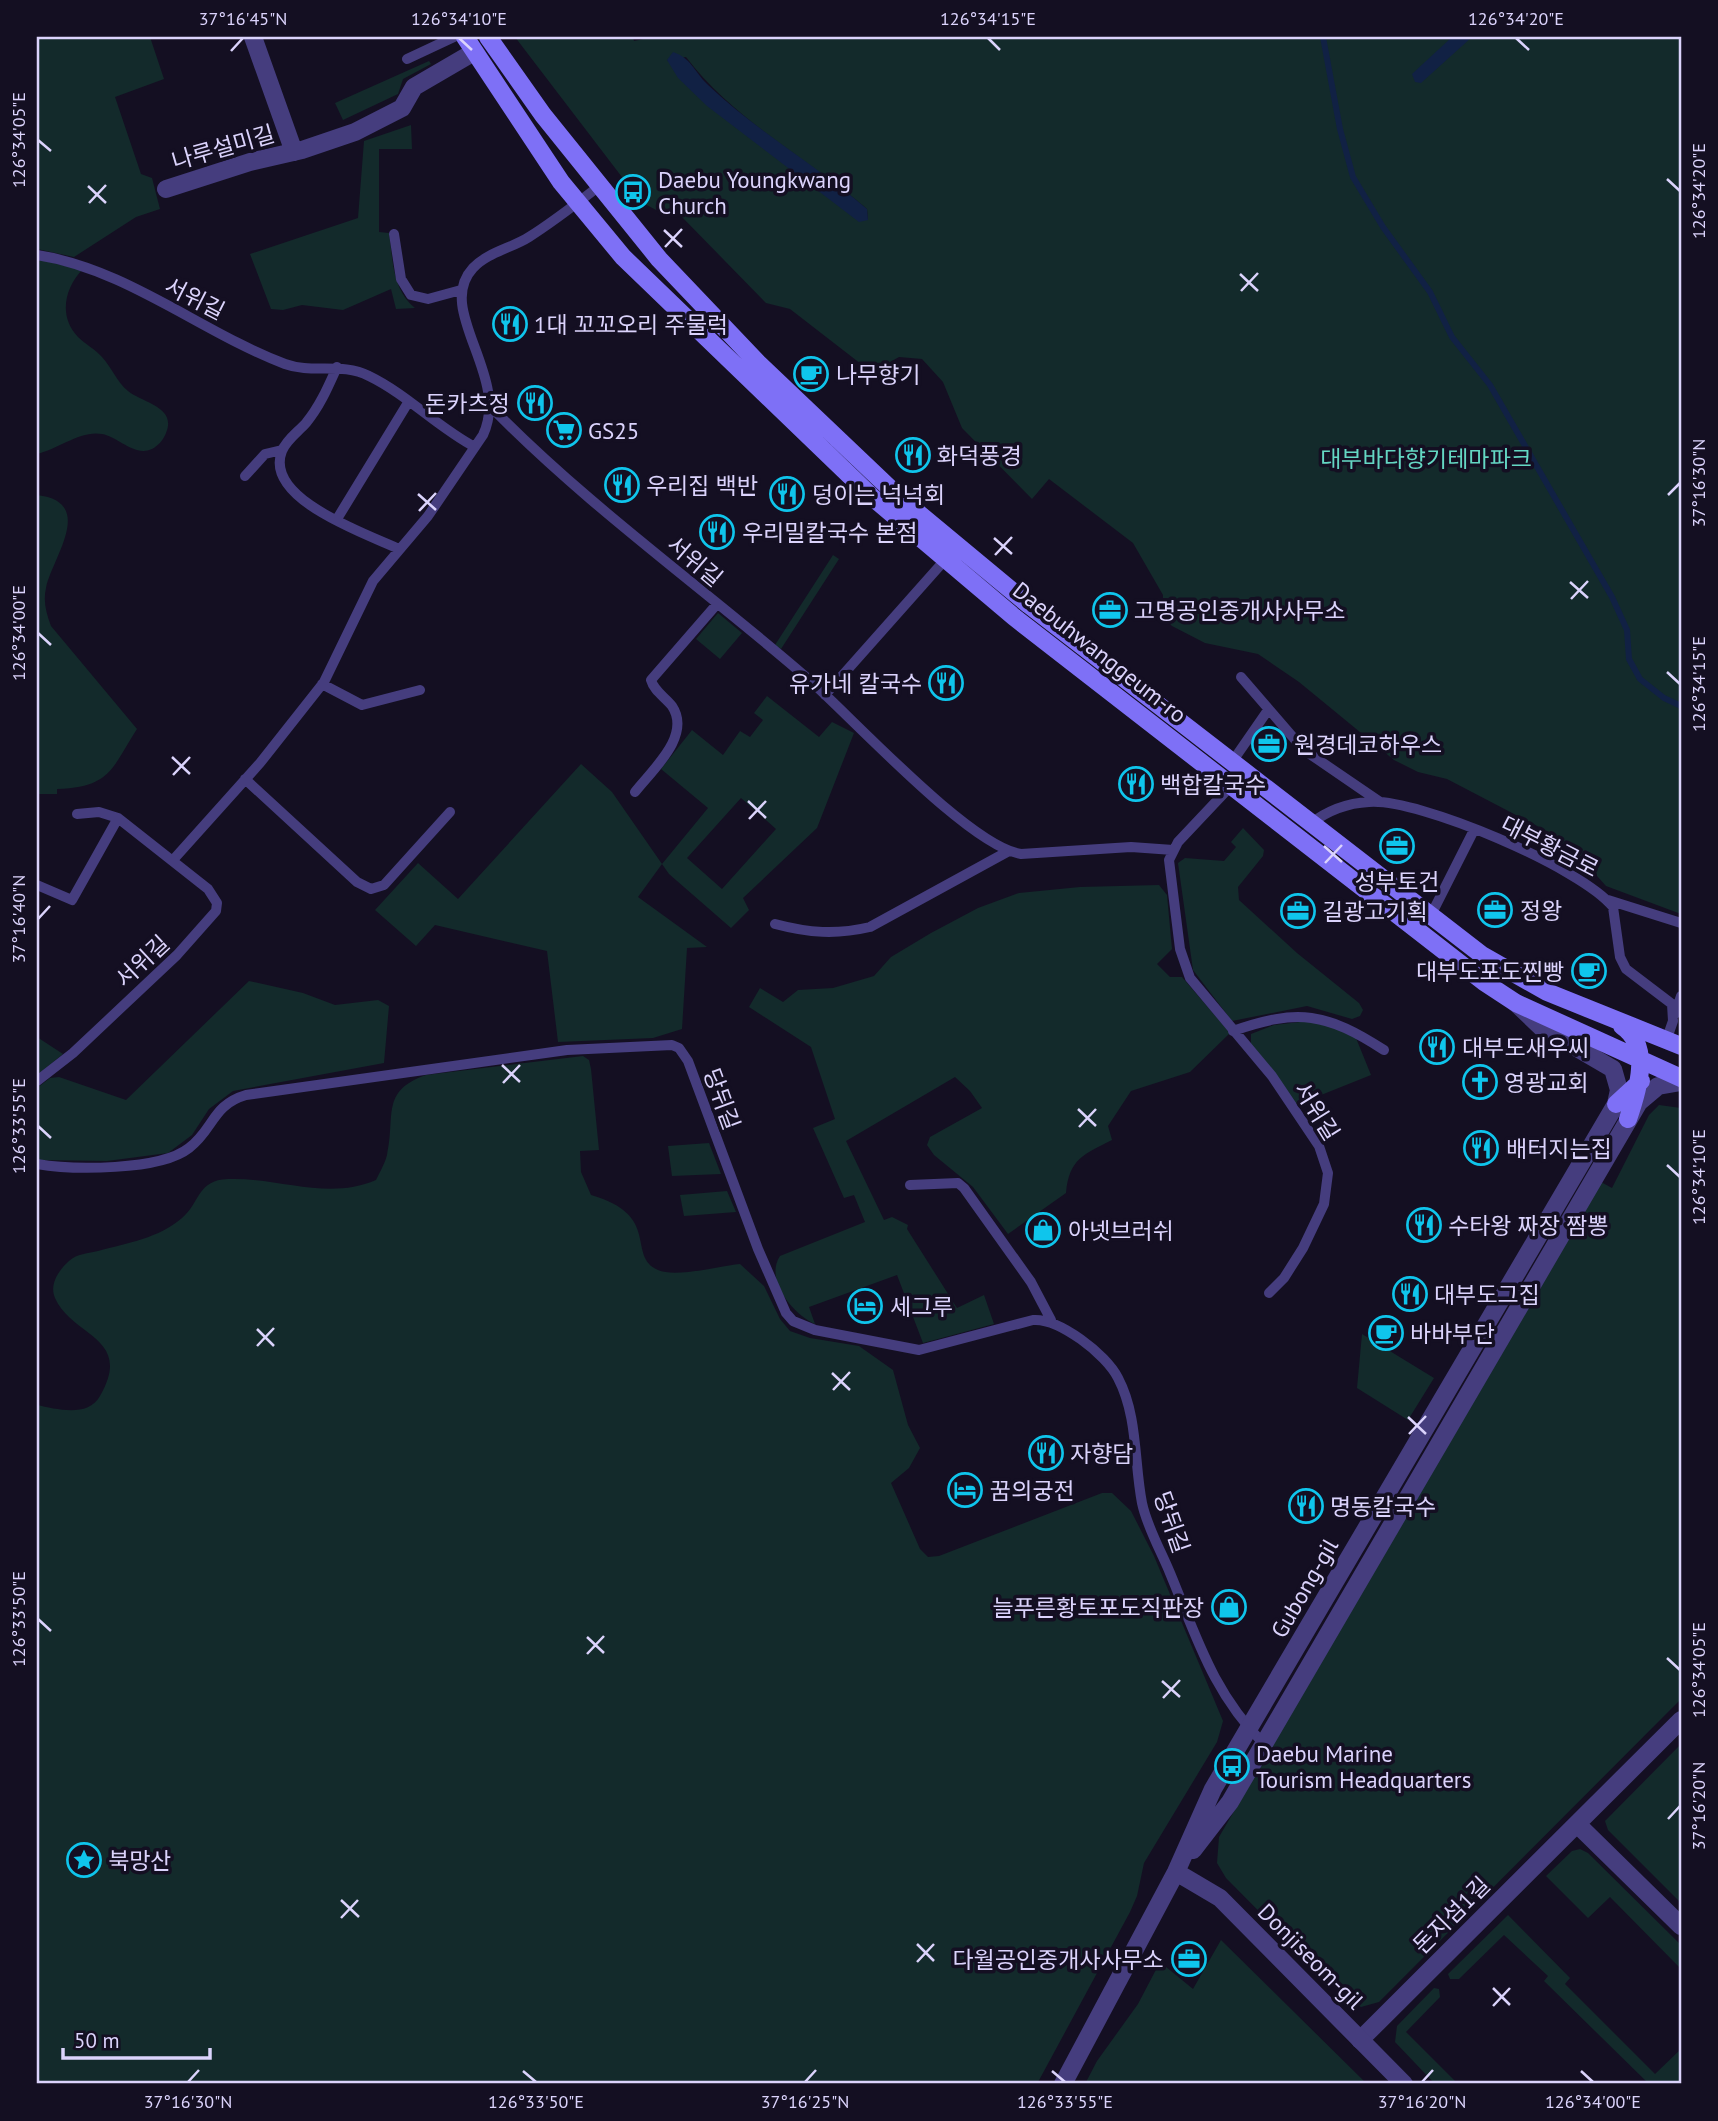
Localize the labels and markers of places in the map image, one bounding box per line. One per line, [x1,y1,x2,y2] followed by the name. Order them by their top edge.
[658,165,851,220] place label: Daebu Youngkwang Church
[614,173,652,211] bus stop icon: Daebu Youngkwang Church
[491,305,529,343] restaurant icon: 1대 꼬꼬오리 주물럭
[534,310,728,339] place label: 1대 꼬꼬오리 주물럭
[792,355,830,393] cafe icon: 나무향기
[836,360,921,389] place label: 나무향기
[516,384,554,422] restaurant icon: 돈카츠정
[425,389,510,418] place label: 돈카츠정
[545,411,583,449] supermarket icon: GS25
[588,416,639,445] place label: GS25
[894,436,932,474] restaurant icon: 화덕풍경
[937,441,1022,470] place label: 화덕풍경
[603,466,641,504] restaurant icon: 우리집 백반
[646,471,758,500] place label: 우리집 백반
[768,475,806,513] restaurant icon: 덩이는 넉넉회
[812,480,945,509] place label: 덩이는 넉넉회
[698,513,736,551] restaurant icon: 우리밀칼국수 본점
[742,518,917,547] place label: 우리밀칼국수 본점
[1091,591,1129,629] office icon: 고명공인중개사사무소
[1134,596,1346,625] place label: 고명공인중개사사무소
[927,664,965,702] restaurant icon: 유가네 칼국수
[789,669,922,698] place label: 유가네 칼국수
[1250,725,1288,763] office icon: 원경데코하우스
[1294,730,1442,759] place label: 원경데코하우스
[1117,765,1155,803] restaurant icon: 백합칼국수
[1160,770,1266,799] place label: 백합칼국수
[1378,827,1416,865] office icon: 성부토건
[1355,867,1439,896] place label: 성부토건
[1476,891,1514,929] office icon: 정왕
[1279,892,1317,930] office icon: 길광고기획
[1520,896,1562,925] place label: 정왕
[1322,897,1428,926] place label: 길광고기획
[1570,952,1608,990] cafe icon: 대부도포도찐빵
[1416,957,1564,986] place label: 대부도포도찐빵
[1418,1028,1456,1066] restaurant icon: 대부도새우씨
[1462,1033,1589,1062] place label: 대부도새우씨
[1461,1063,1499,1101] church icon: 영광교회
[1504,1068,1589,1097] place label: 영광교회
[1462,1129,1500,1167] restaurant icon: 배터지는집
[1506,1134,1612,1163] place label: 배터지는집
[1405,1206,1443,1244] restaurant icon: 수타왕 짜장 짬뽕
[1024,1211,1062,1249] shop icon: 아넷브러쉬
[1448,1211,1608,1240] place label: 수타왕 짜장 짬뽕
[1068,1216,1174,1245] place label: 아넷브러쉬
[1391,1275,1429,1313] restaurant icon: 대부도그집
[1434,1280,1540,1309] place label: 대부도그집
[846,1287,884,1325] hotel icon: 세그루
[890,1292,953,1321] place label: 세그루
[1367,1314,1405,1352] cafe icon: 바바부단
[1410,1319,1495,1348] place label: 바바부단
[1027,1434,1065,1472] restaurant icon: 자향담
[1070,1439,1133,1468] place label: 자향담
[946,1471,984,1509] hotel icon: 꿈의궁전
[990,1476,1075,1505] place label: 꿈의궁전
[1287,1487,1325,1525] restaurant icon: 명동칼국수
[1330,1492,1436,1521] place label: 명동칼국수
[1210,1588,1248,1626] shop icon: 늘푸른황토포도직판장
[992,1593,1204,1622] place label: 늘푸른황토포도직판장
[1256,1739,1471,1794] place label: Daebu Marine Tourism Headquarters
[1213,1747,1251,1785] bus stop icon: Daebu Marine Tourism Headquarters
[65,1841,103,1879] place icon: 북망산
[108,1846,171,1875] place label: 북망산
[1170,1940,1208,1978] office icon: 다월공인중개사사무소
[952,1945,1164,1974] place label: 다월공인중개사사무소

